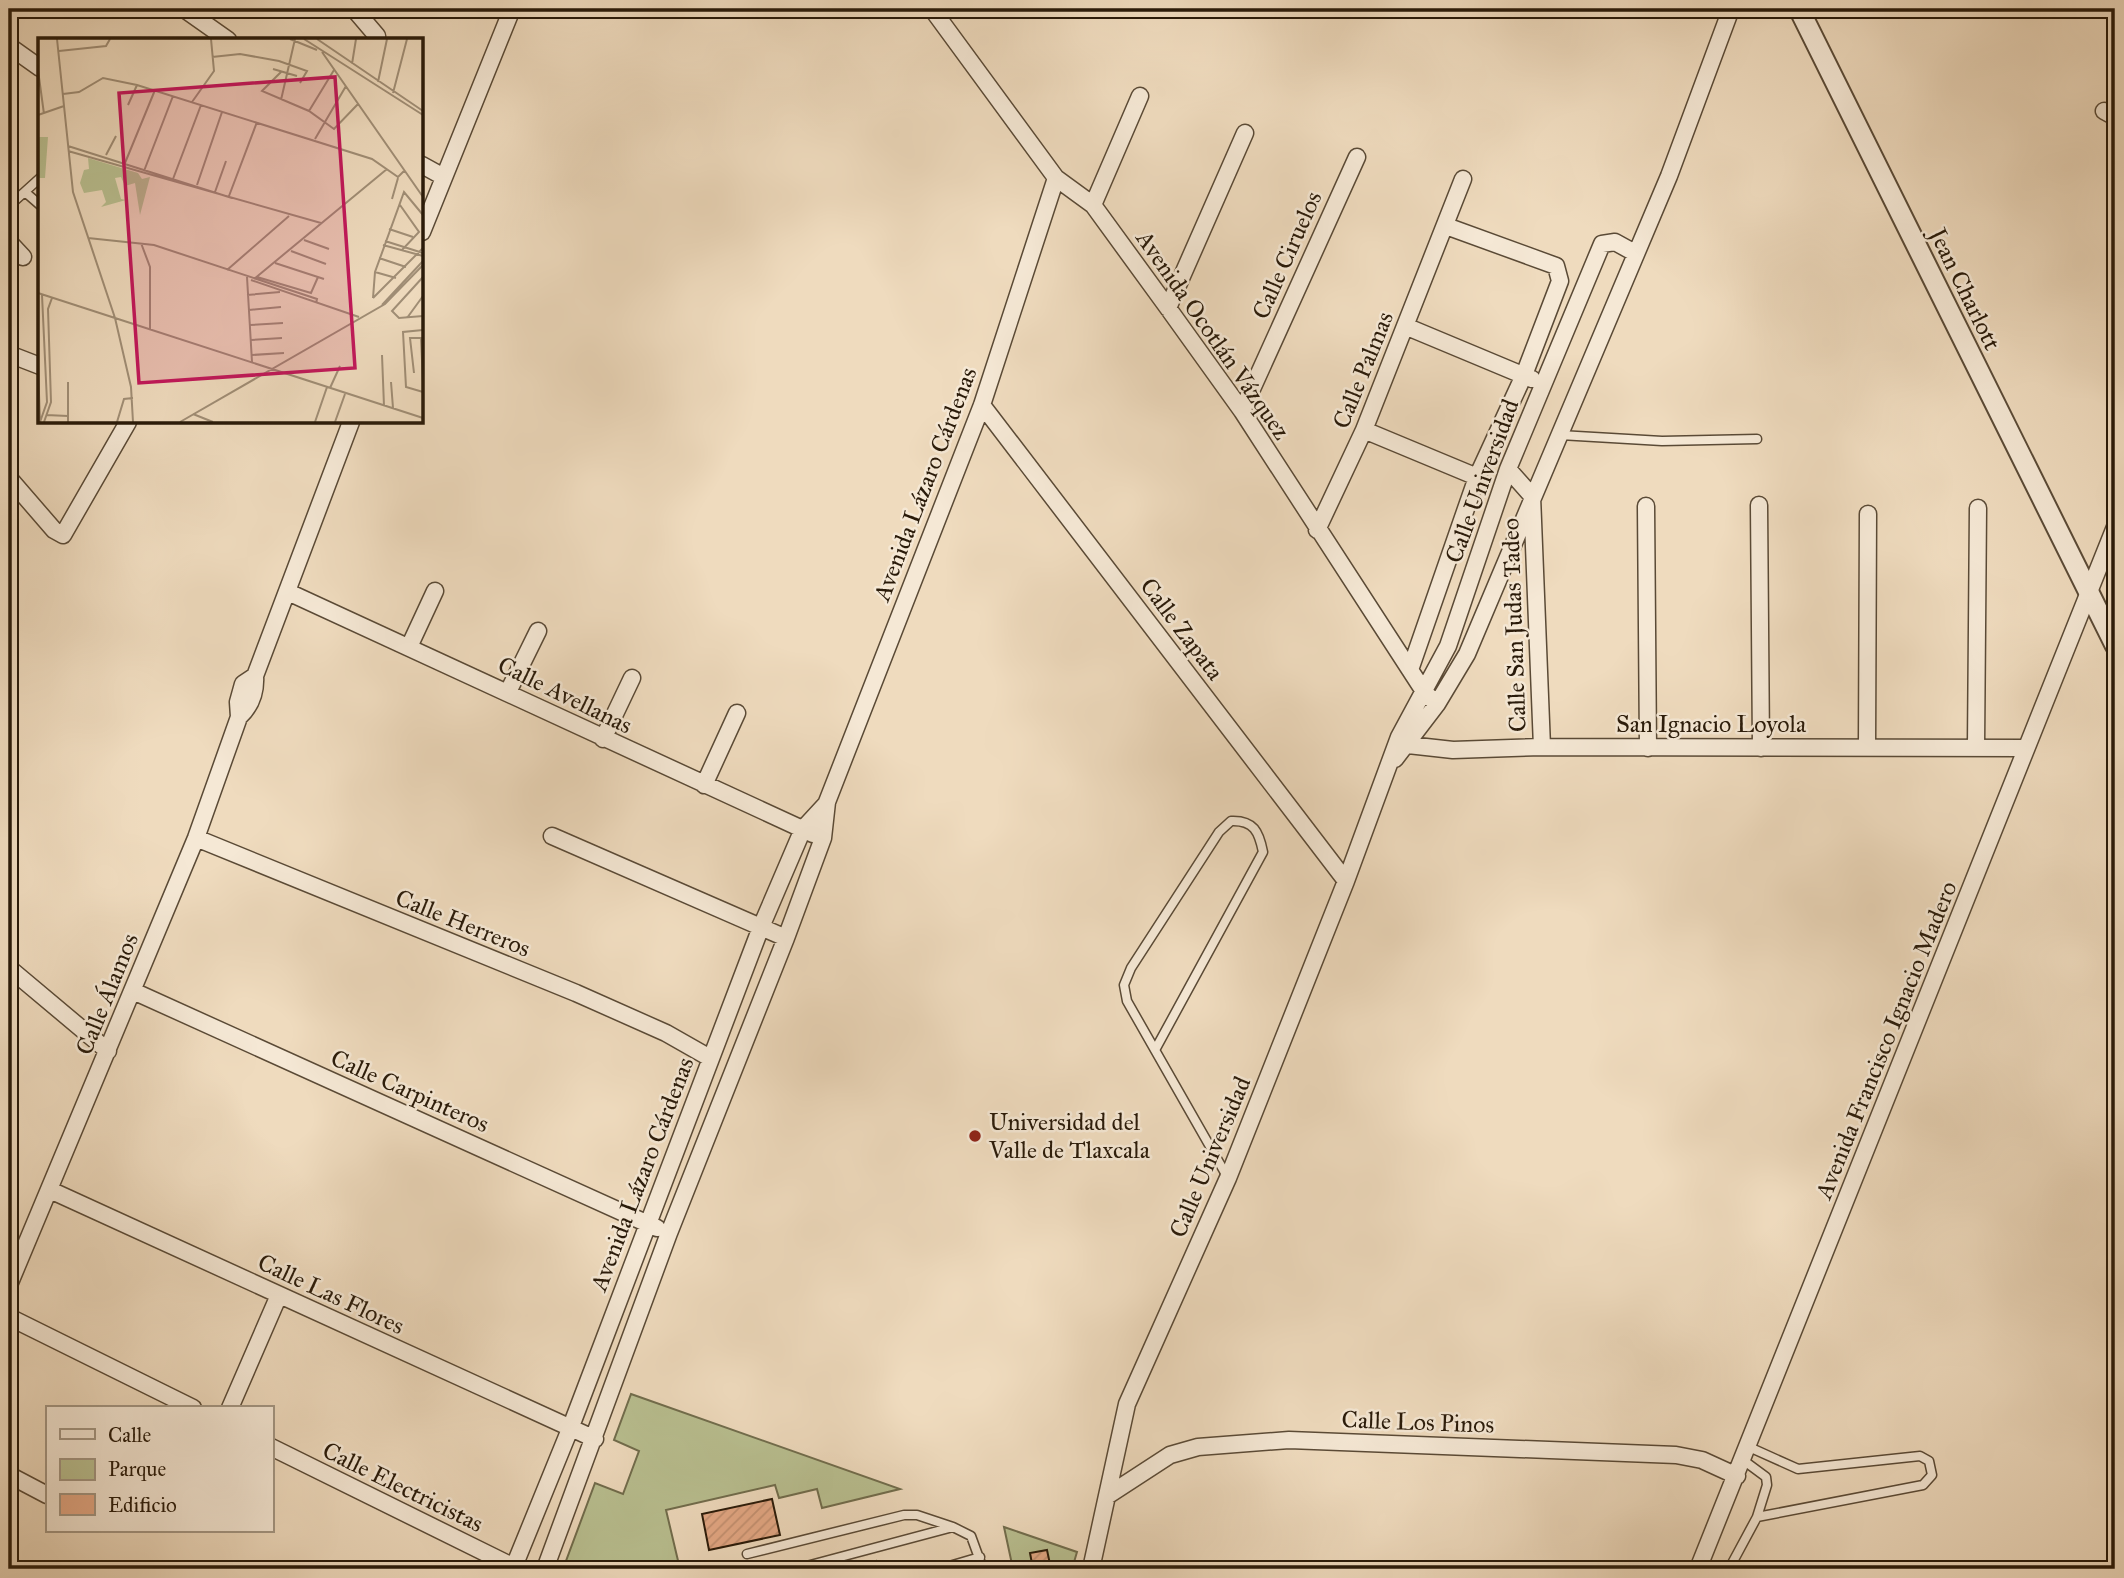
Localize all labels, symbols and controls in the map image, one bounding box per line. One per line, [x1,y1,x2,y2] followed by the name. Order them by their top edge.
[38,38,424,424] inset map
[1245,186,1329,324] street label: Calle Ciruelos
[1921,220,2008,355] street label: Jean Charlott
[1129,224,1297,445] street label: Avenida Ocotlán Vázquez
[1326,307,1400,433] street label: Calle Palmas
[866,363,983,606] street label: Avenida Lázaro Cárdenas
[1438,395,1526,567] street label: Calle Universidad
[1495,517,1533,733] street label: Calle San Judas Tadeo
[1134,572,1231,687] street label: Calle Zapata
[493,650,637,740] street label: Calle Avellanas
[1616,709,1807,739] street label: San Ignacio Loyola
[1808,877,1964,1204] street label: Avenida Francisco Ignacio Madero
[391,882,535,964] street label: Calle Herreros
[69,929,145,1059] street label: Calle Álamos
[326,1043,494,1139] street label: Calle Carpinteros
[583,1053,700,1296] street label: Avenida Lázaro Cárdenas
[1163,1072,1257,1242] street label: Calle Universidad
[988,1107,1151,1165] place label: Universidad del Valle de Tlaxcala
[967,1128,983,1144] marker: Universidad del Valle de Tlaxcala
[253,1247,409,1341] street label: Calle Las Flores
[1341,1404,1495,1440] street label: Calle Los Pinos
[46,1406,273,1532] legend
[108,1422,151,1448] text: Calle
[318,1435,488,1539] street label: Calle Electricistas
[108,1456,167,1482] text: Parque
[108,1492,177,1518] text: Edificio

